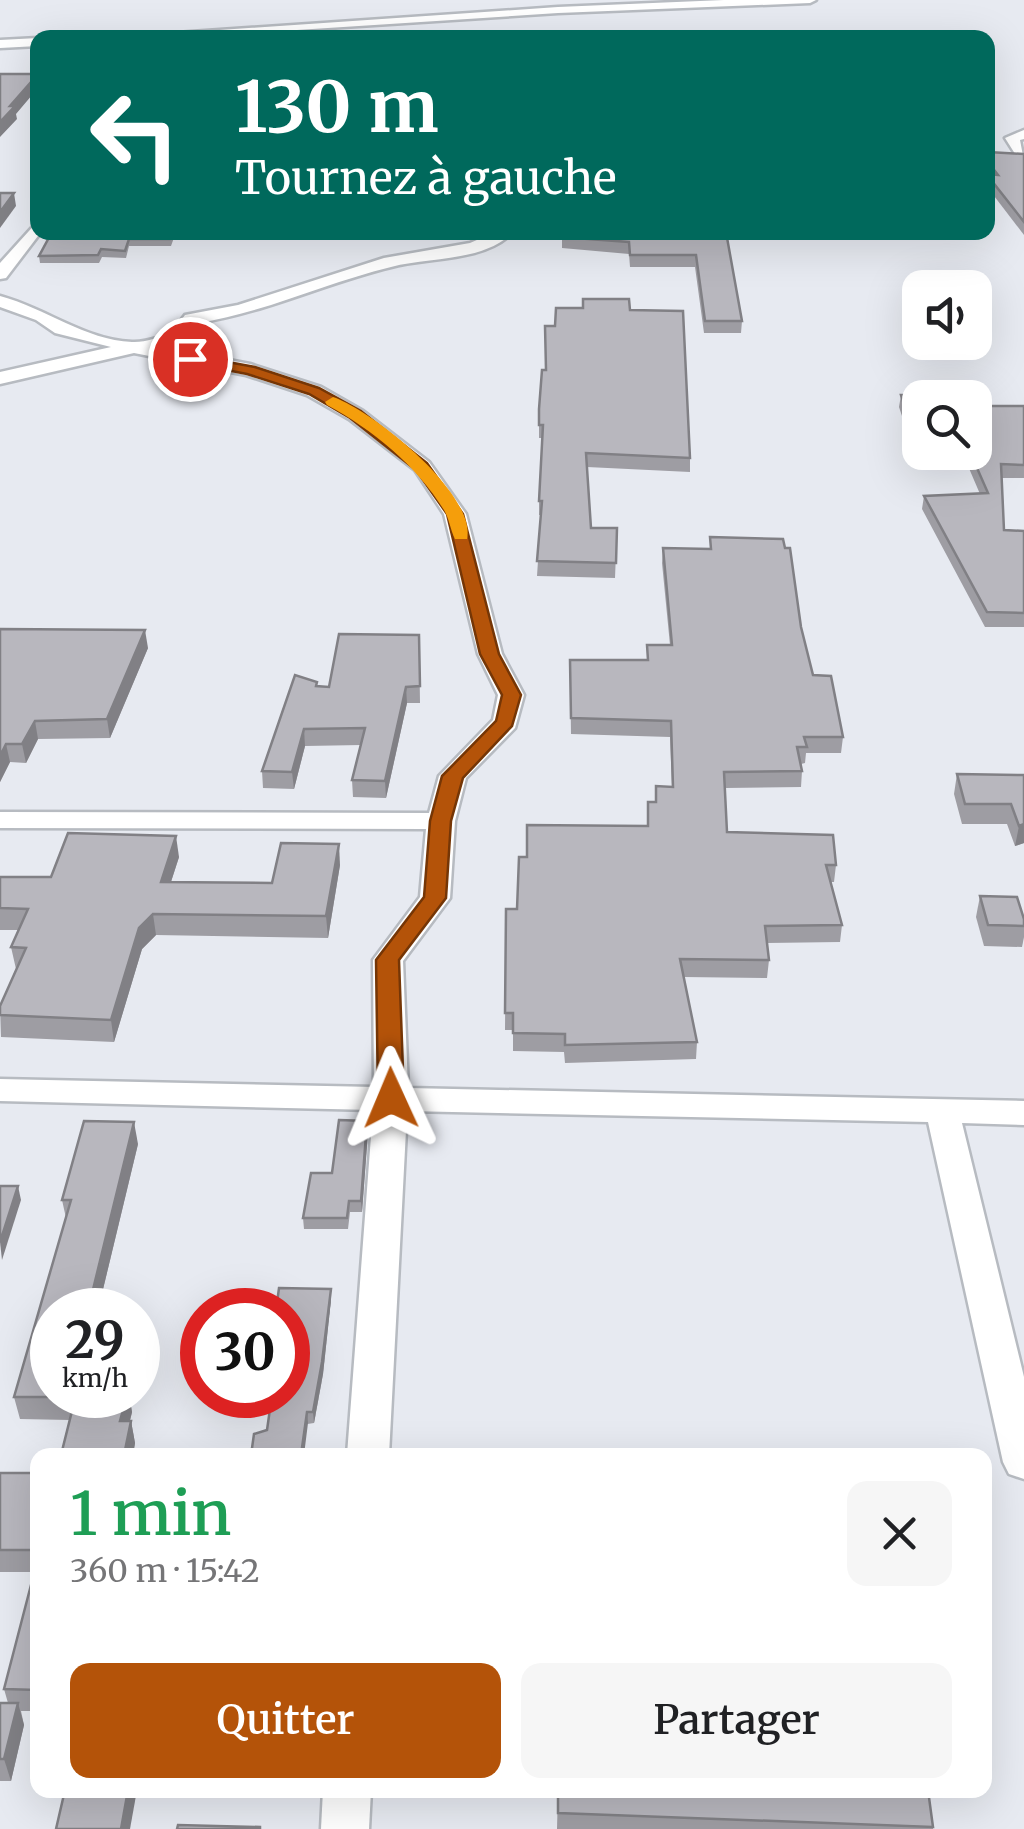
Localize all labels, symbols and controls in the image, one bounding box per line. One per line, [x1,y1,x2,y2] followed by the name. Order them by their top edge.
[235,63,439,151] text: 130 m
[70,70,200,200] icon: left
[235,150,617,206] text: Tournez à gauche
[902,270,992,470] map controls
[902,270,992,360] button: sound
[148,317,233,402] pin
[163,332,218,387] icon: arrive
[902,380,992,470] button: search
[339,1046,443,1150] position arrow
[180,1288,310,1418] speed limit sign: 30
[65,1309,125,1372] text: 29
[62,1362,128,1394] text: km/h
[70,1476,231,1551] text: 1 min
[847,1481,952,1586] button: close
[70,1551,260,1591] text: 360 m · 15:42
[70,1663,501,1778] button: Quitter
[521,1663,952,1778] button: Partager

